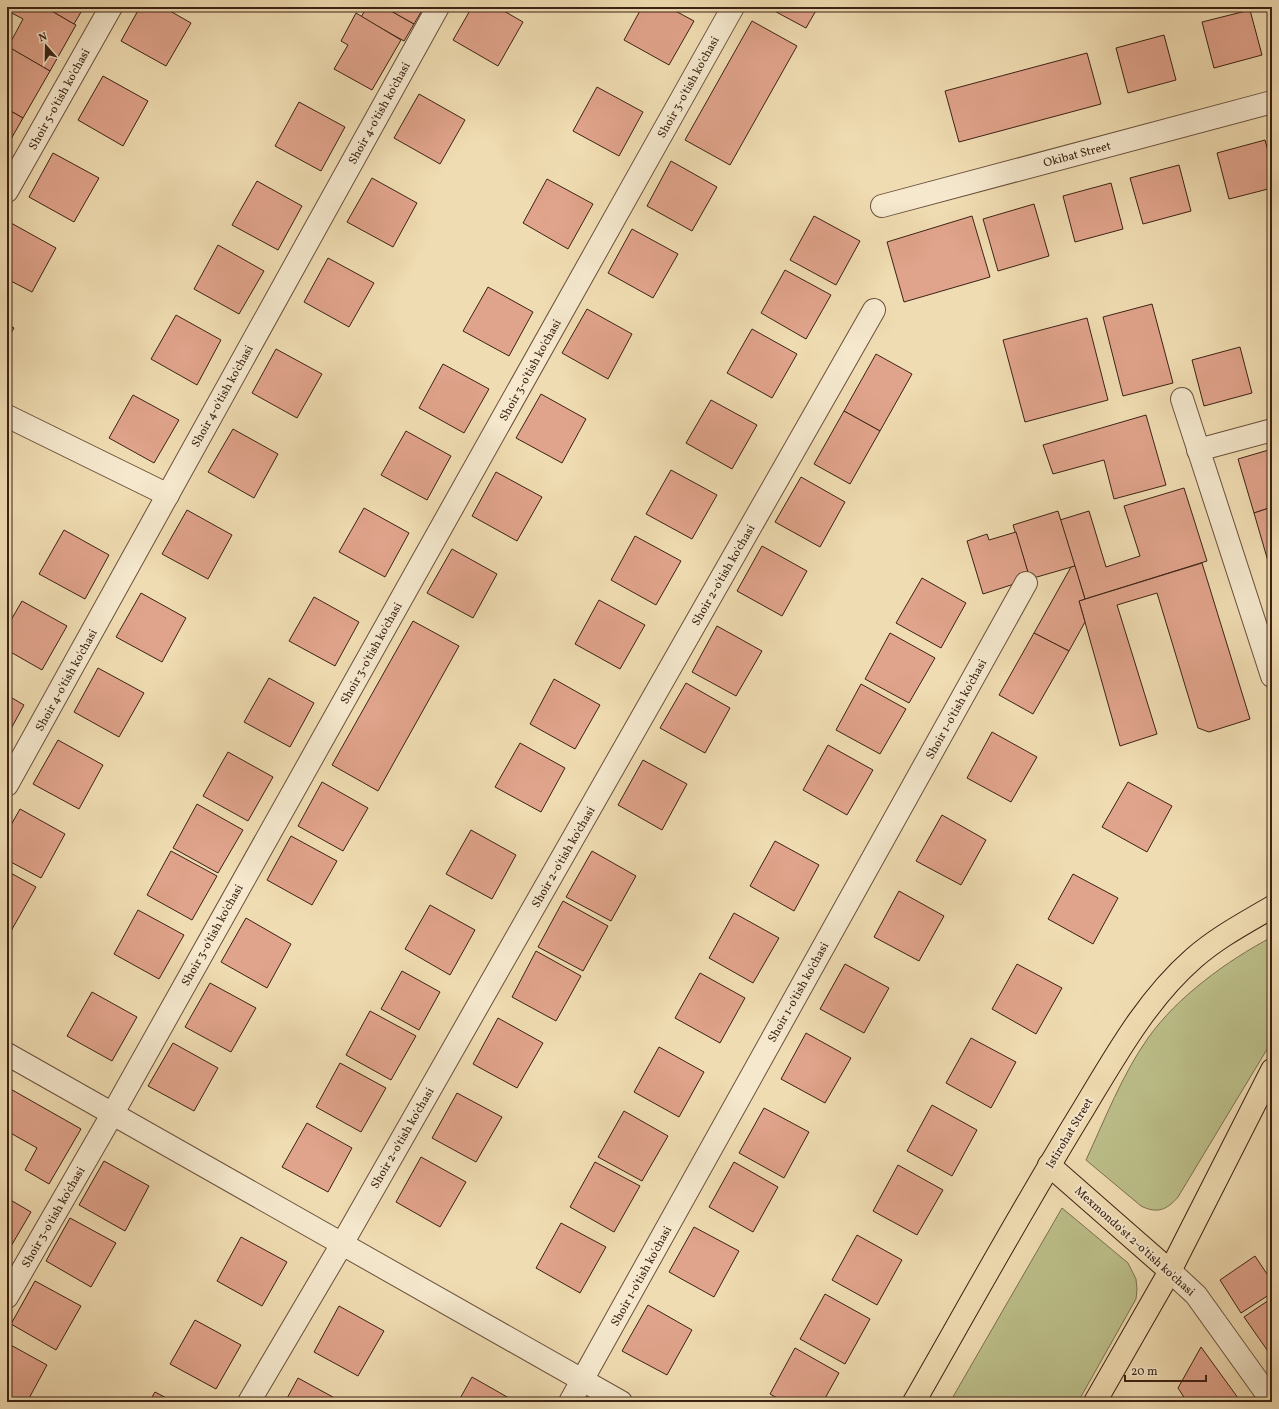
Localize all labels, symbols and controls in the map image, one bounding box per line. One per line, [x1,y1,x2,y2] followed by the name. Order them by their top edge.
[26,26,66,66] north arrow
[37,30,49,46] text: N
[654,33,724,141] street label: Shoir 3-o'tish ko'chasi
[25,46,95,153] street label: Shoir 5-o'tish ko'chasi
[345,59,415,167] street label: Shoir 4-o'tish ko'chasi
[1042,138,1113,172] street label: Okibat Street
[496,316,566,424] street label: Shoir 3-o'tish ko'chasi
[188,342,258,450] street label: Shoir 4-o'tish ko'chasi
[688,522,760,629] street label: Shoir 2-o'tish ko'chasi
[337,599,407,707] street label: Shoir 3-o'tish ko'chasi
[32,626,102,734] street label: Shoir 4-o'tish ko'chasi
[923,656,991,762] street label: Shoir 1-o'tish ko'chasi
[528,804,600,911] street label: Shoir 2-o'tish ko'chasi
[178,881,248,989] street label: Shoir 3-o'tish ko'chasi
[765,939,833,1045] street label: Shoir 1-o'tish ko'chasi
[367,1085,439,1192] street label: Shoir 2-o'tish ko'chasi
[1043,1095,1097,1172] street label: Istirohat Street
[18,1164,89,1271] street label: Shoir 3-o'tish ko'chasi
[1071,1183,1198,1300] street label: Mexmondo'st 2-o'tish ko'chasi
[608,1223,676,1329] street label: Shoir 1-o'tish ko'chasi
[1125,1357,1206,1383] scale bar
[1131,1364,1158,1380] text: 20 m

